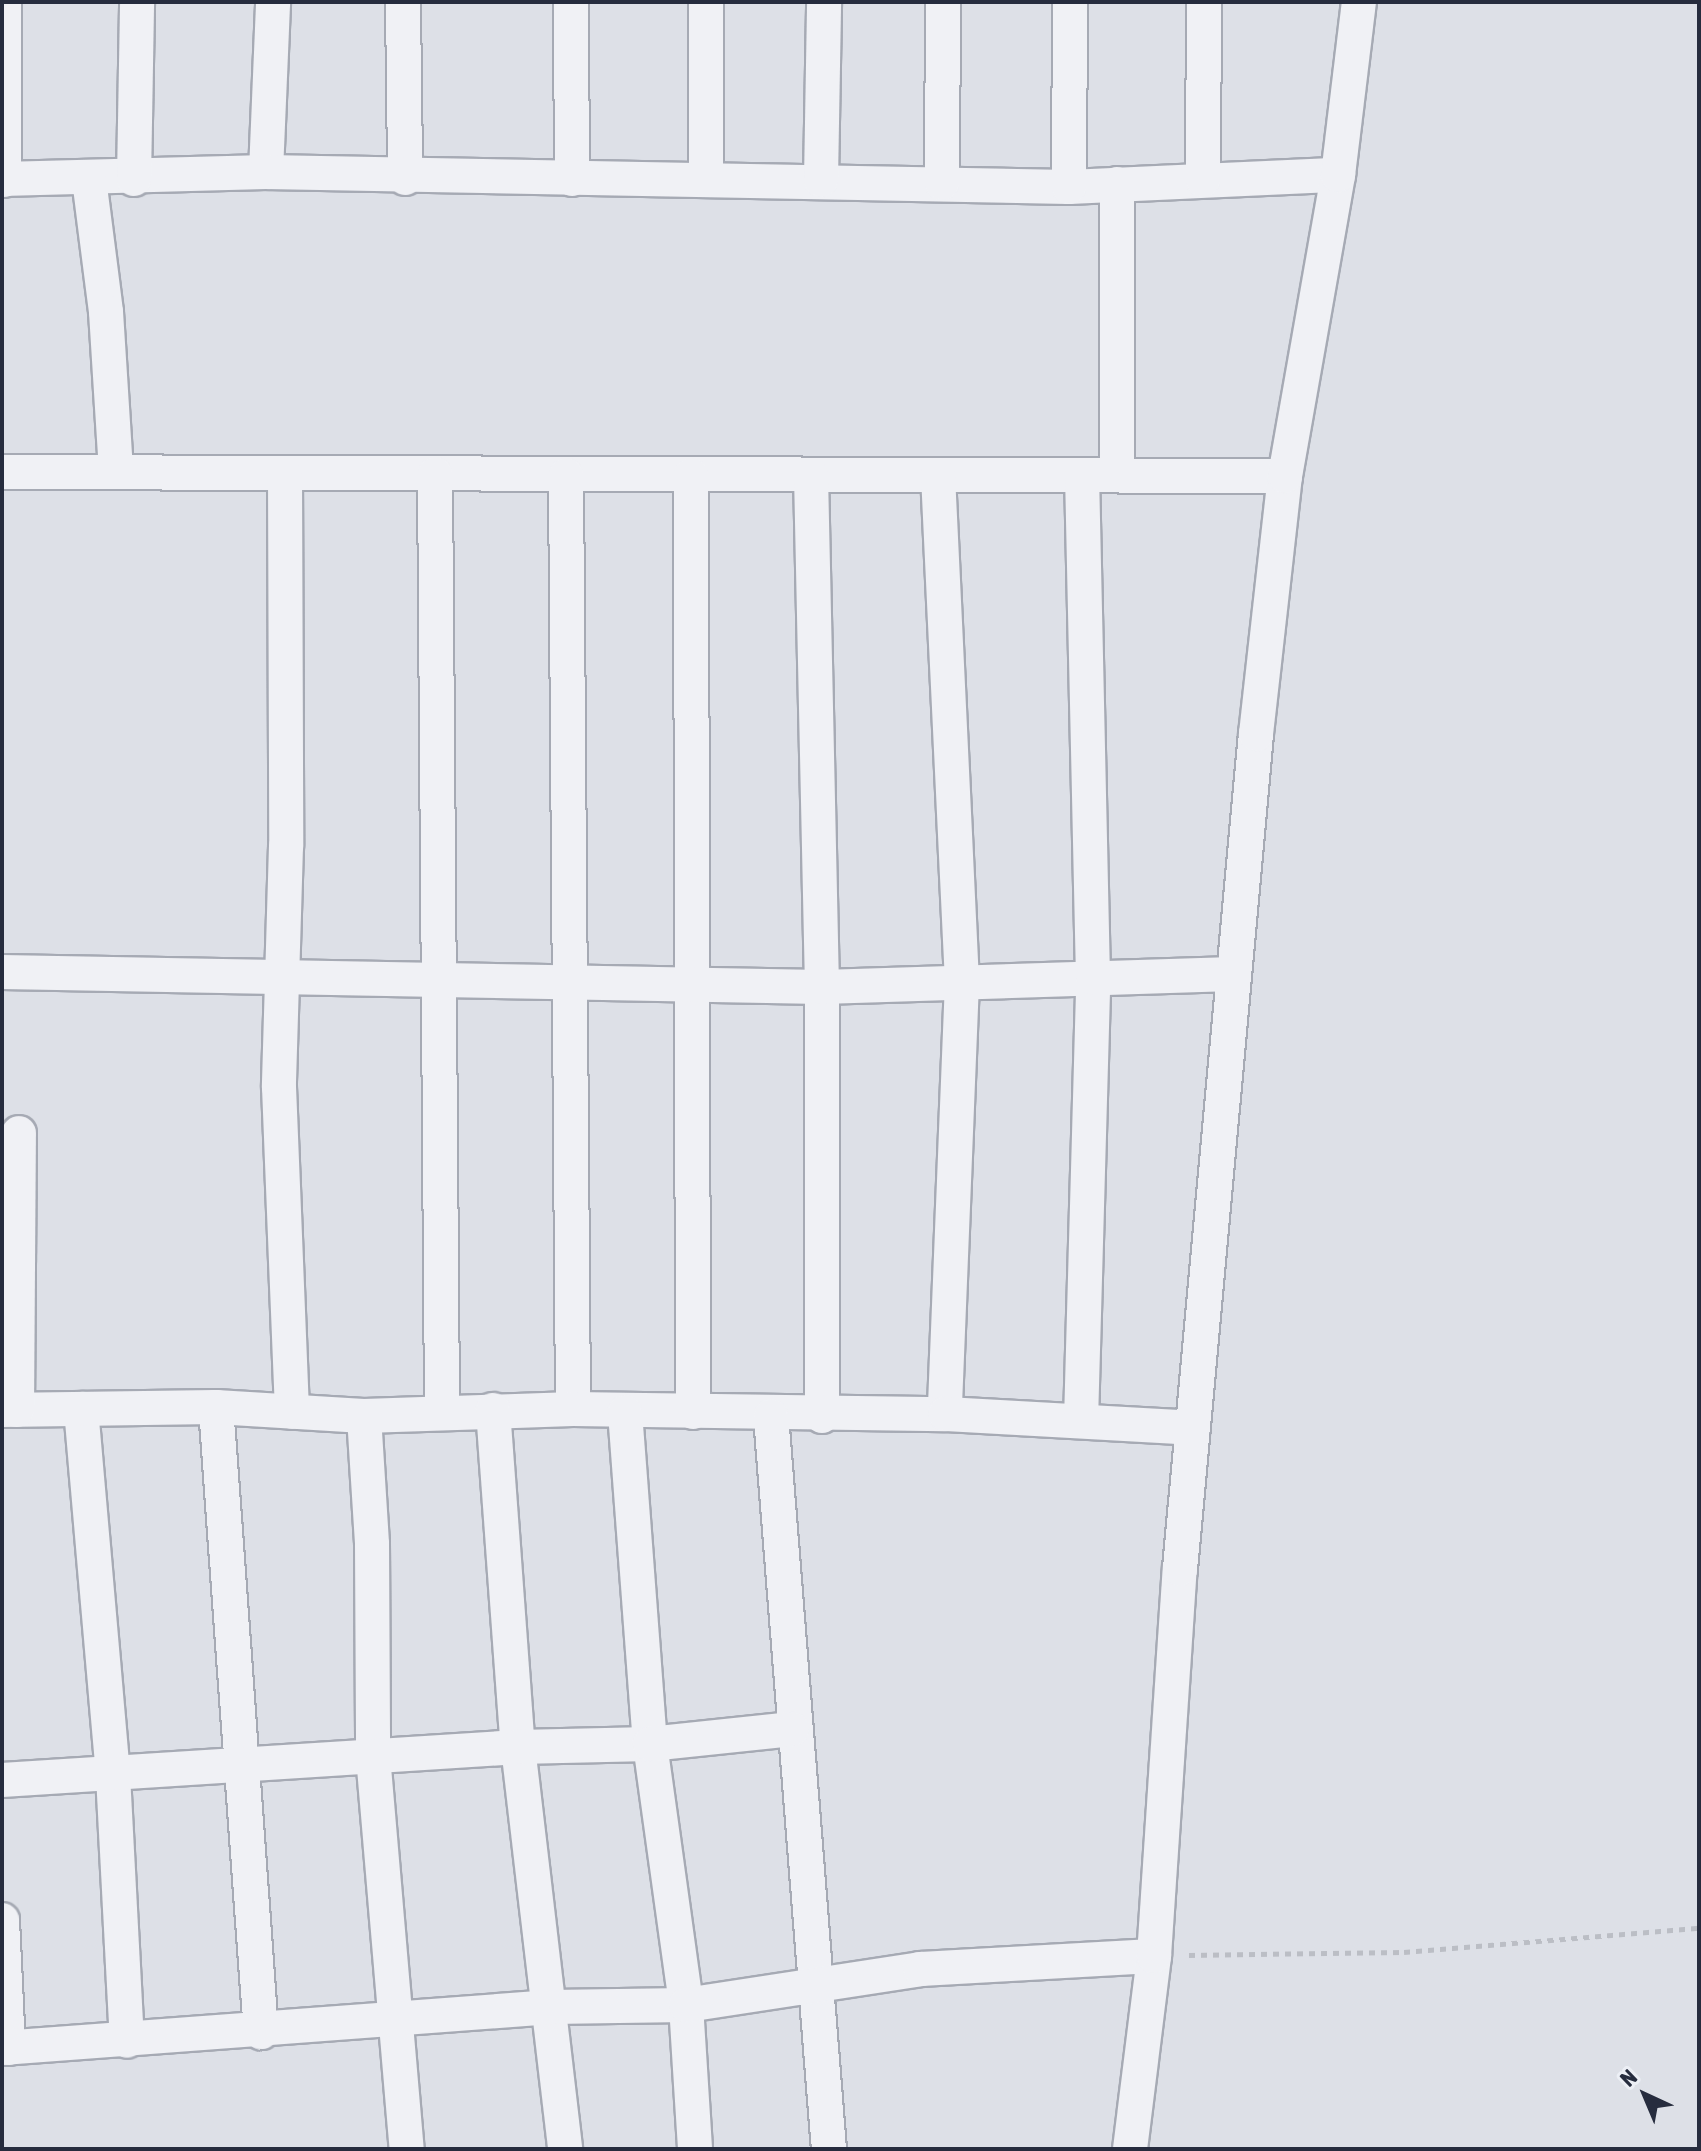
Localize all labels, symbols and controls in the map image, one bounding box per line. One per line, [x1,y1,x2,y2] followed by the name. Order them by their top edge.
[1605,2055,1685,2135] north arrow
[1615,2064,1642,2092] text: N

